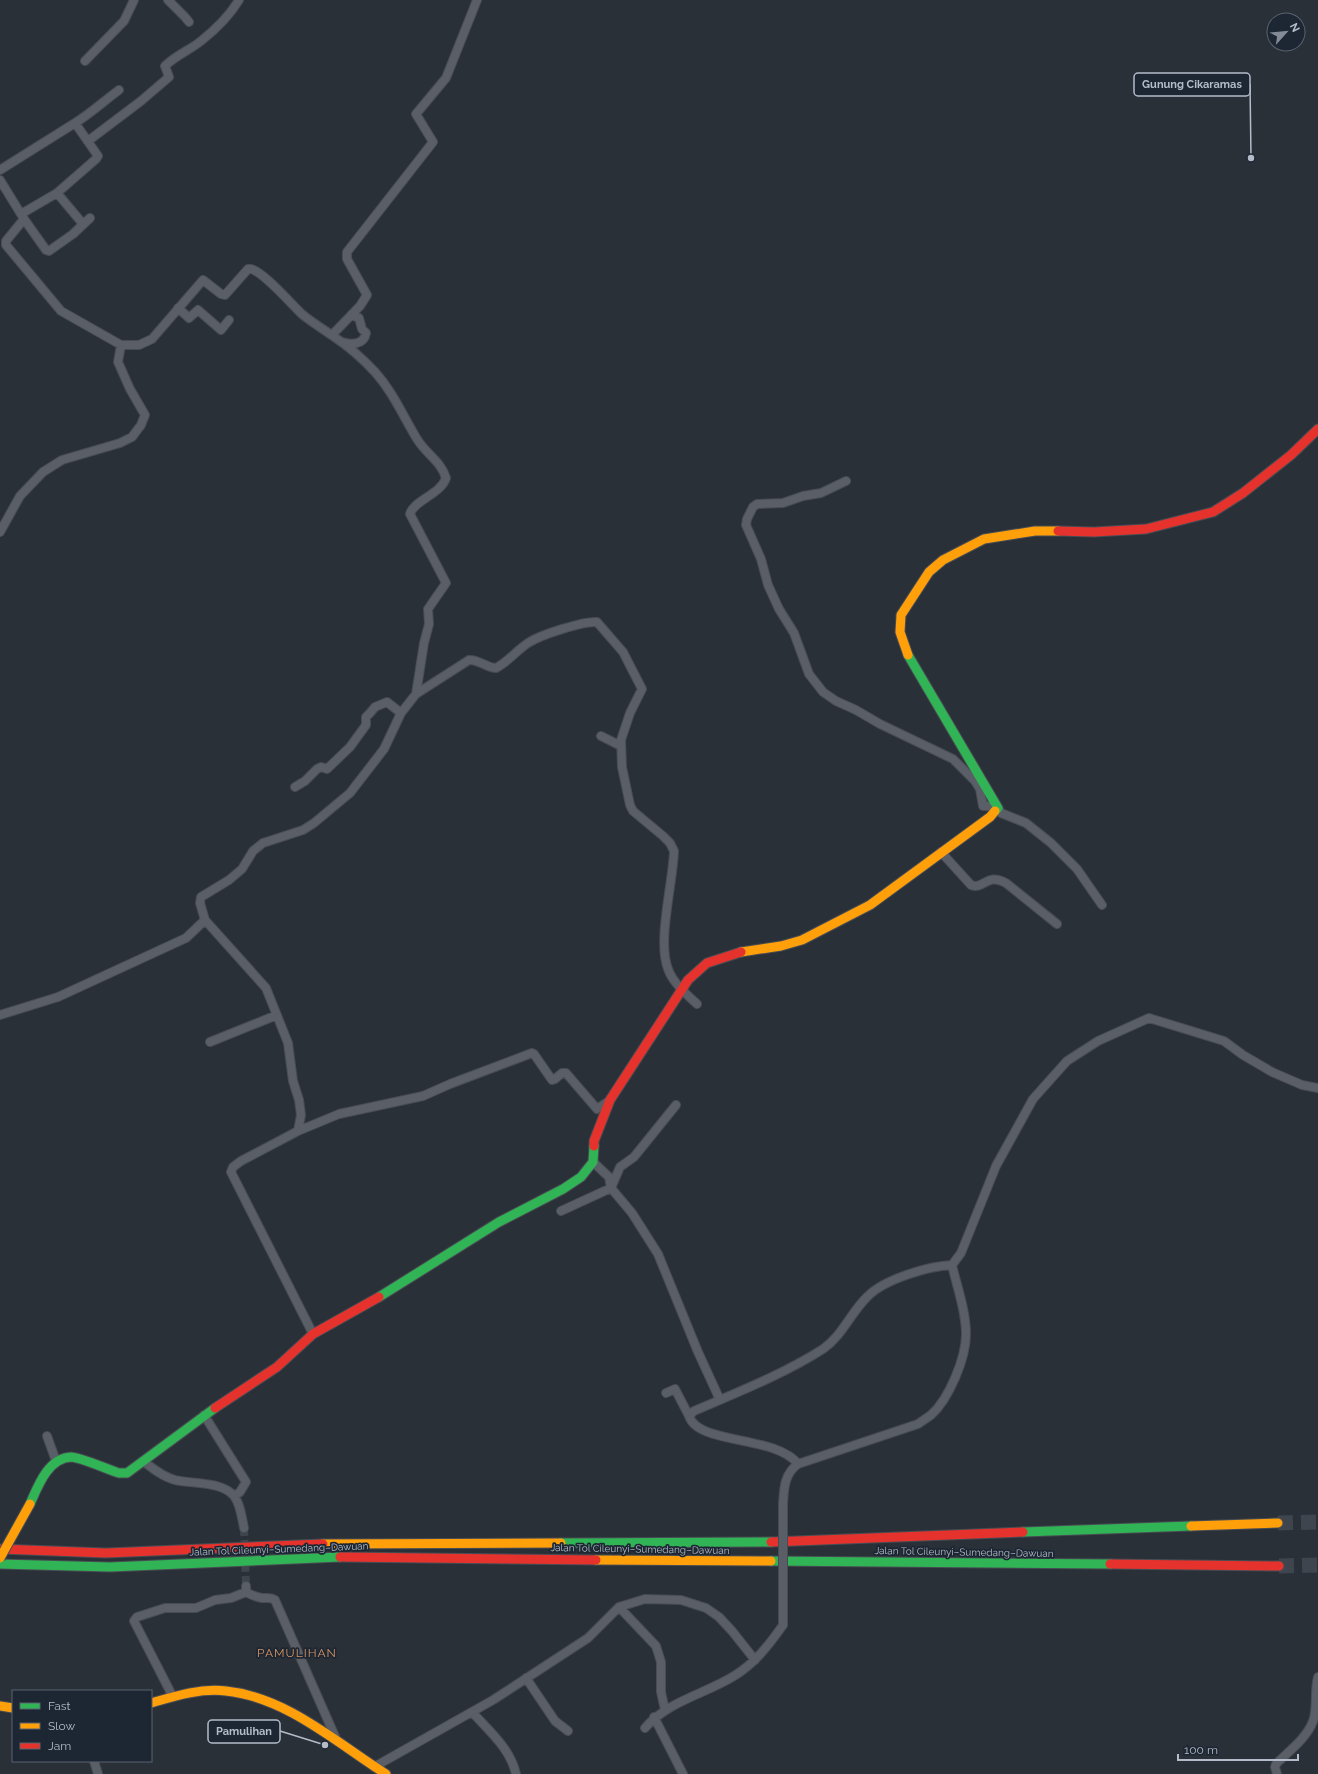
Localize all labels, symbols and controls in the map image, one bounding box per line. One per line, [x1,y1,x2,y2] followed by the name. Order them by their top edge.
[1266,12,1306,52] north arrow
[1287,21,1302,34] text: N
[1134,73,1250,96] callout: Gunung Cikaramas
[1142,78,1242,91] text: Gunung Cikaramas
[189,1540,369,1558] street label: Jalan Tol Cileunyi–Sumedang–Dawuan
[550,1542,730,1556] street label: Jalan Tol Cileunyi–Sumedang–Dawuan
[874,1545,1054,1559] street label: Jalan Tol Cileunyi–Sumedang–Dawuan
[257,1646,337,1660] district label: PAMULIHAN
[12,1690,152,1762] legend
[48,1699,71,1713] text: Fast
[48,1719,75,1733] text: Slow
[208,1720,280,1743] callout: Pamulihan
[216,1725,272,1738] text: Pamulihan
[1178,1736,1298,1762] scale bar
[48,1739,71,1753] text: Jam
[1184,1743,1218,1757] text: 100 m

